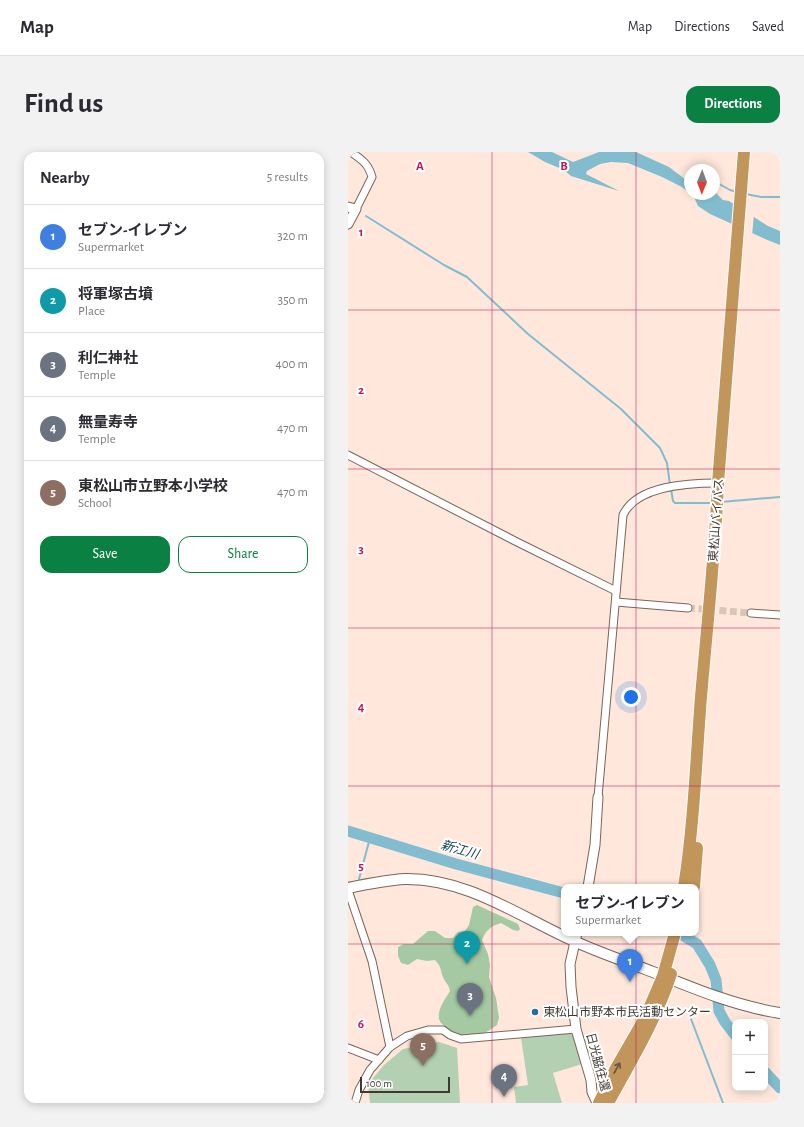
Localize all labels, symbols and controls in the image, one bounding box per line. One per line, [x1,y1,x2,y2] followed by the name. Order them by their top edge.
[20,18,54,37] text: Map
[628,20,652,34] text: Map
[674,20,730,34] text: Directions
[752,20,784,34] text: Saved
[686,86,780,123] button: Directions
[24,90,103,118] text: Find us
[416,160,424,173] text: A
[560,160,568,173] text: B
[684,164,720,200] north arrow
[40,169,90,186] text: Nearby
[267,171,308,184] text: 5 results
[78,223,188,238] text: セブン-イレブン
[359,226,363,239] text: 1
[51,230,55,243] text: 1
[277,230,308,243] text: 320 m
[78,241,144,254] text: Supermarket
[78,287,153,302] text: 将軍塚古墳
[50,294,56,307] text: 2
[278,294,308,307] text: 350 m
[78,305,105,318] text: Place
[78,351,138,366] text: 利仁神社
[50,358,56,371] text: 3
[275,358,308,371] text: 400 m
[78,369,116,382] text: Temple
[358,384,364,397] text: 2
[78,415,138,430] text: 無量寿寺
[50,422,56,435] text: 4
[277,422,308,435] text: 470 m
[78,433,116,446] text: Temple
[707,478,725,562] street label: 東松山バイパス
[78,479,228,494] text: 東松山市立野本小学校
[50,486,56,499] text: 5
[277,486,308,499] text: 470 m
[78,497,112,510] text: School
[40,536,170,573] button: Save
[178,536,308,573] button: Share
[358,543,364,556] text: 3
[621,687,641,707] your location
[358,701,365,714] text: 4
[439,838,482,863] water label: 新江川
[358,860,364,873] text: 5
[561,884,699,936] popup
[575,896,685,911] text: セブン-イレブン
[575,914,641,927] text: Supermarket
[454,931,480,964] pin: 2
[617,949,643,982] pin: 1
[457,983,483,1016] pin: 3
[543,1005,711,1018] place label: 東松山市野本市民活動センター
[530,1007,540,1017] marker: 東松山市野本市民活動センター
[358,1018,364,1031] text: 6
[732,1019,768,1091] map controls
[732,1019,768,1055] button: +
[584,1031,613,1093] street label: 日光脇往還
[410,1033,436,1066] pin: 5
[732,1055,768,1091] button: −
[613,1062,621,1074] one-way arrow
[491,1064,517,1097] pin: 4
[360,1075,450,1094] scale bar
[366,1078,392,1089] text: 100 m

